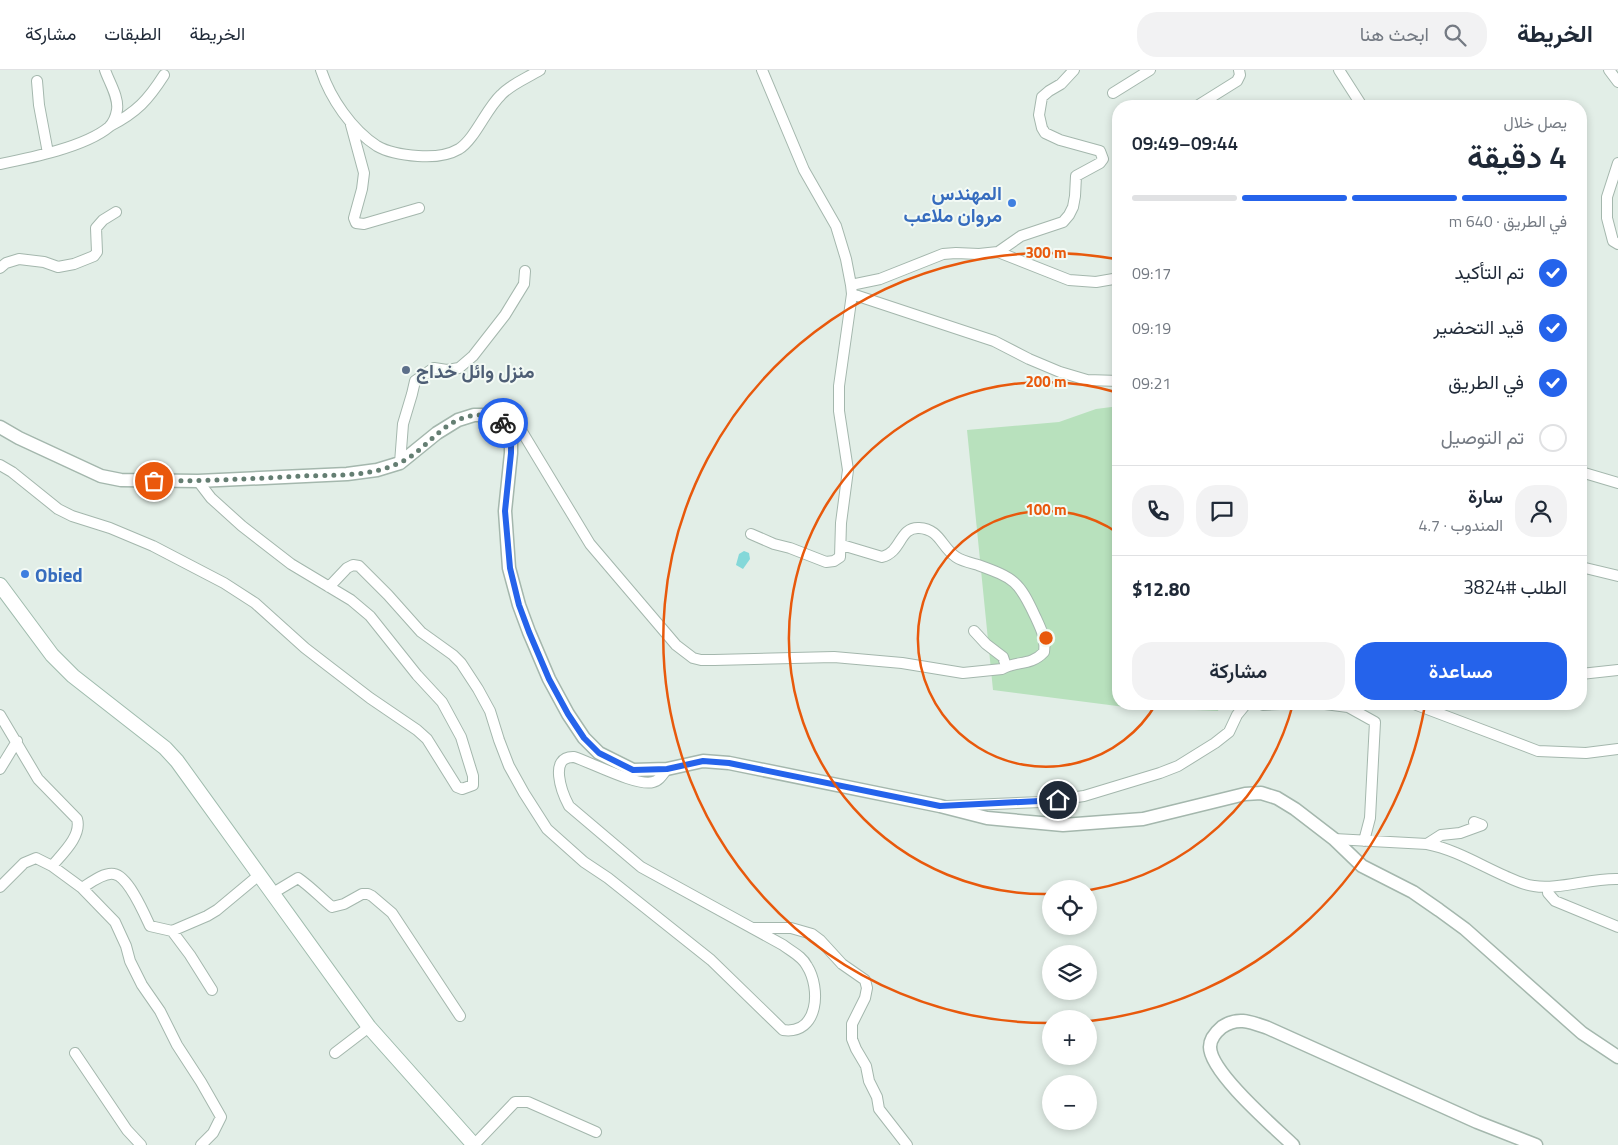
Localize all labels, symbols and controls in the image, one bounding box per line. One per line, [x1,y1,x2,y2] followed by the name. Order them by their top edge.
[1137,12,1487,57] search box
[1517,15,1593,51] text: الخريطة
[1360,19,1429,48] text: ابحث هنا
[25,20,76,47] text: مشاركة
[104,20,161,47] text: الطبقات
[189,20,245,47] text: الخريطة
[1441,21,1469,49] icon: search
[1503,110,1567,134] text: يصل خلال
[1132,128,1238,157] text: 09:44–09:49
[1467,132,1567,180] text: 4 دقيقة
[903,178,1002,229] place label: المهندس مروان ملاعب
[1006,197,1018,209] marker: المهندس مروان ملاعب
[1449,209,1567,233] text: في الطريق · 640 m
[1025,241,1067,264] text: 300 m
[1454,257,1524,286] text: تم التأكيد
[1539,259,1567,287] icon: check
[1132,261,1171,285] text: 09:17
[1433,312,1524,341] text: قيد التحضير
[1539,314,1567,342] icon: check
[1132,316,1171,340] text: 09:19
[416,356,535,385] place label: منزل وائل خداج
[400,364,412,376] marker: منزل وائل خداج
[1448,367,1524,396] text: في الطريق
[1539,369,1567,397] icon: check
[1025,370,1067,393] text: 200 m
[1132,371,1171,395] text: 09:21
[478,398,528,448] courier
[489,409,517,437] icon: bike
[1441,422,1524,451] text: تم التوصيل
[133,460,175,502] pin
[140,467,168,495] icon: bag
[1468,481,1503,510] text: سارة
[1132,485,1184,537] button: phone
[1196,485,1248,537] button: chat
[1515,485,1567,537] button: person
[1025,498,1067,521] text: 100 m
[1419,513,1503,537] text: المندوب · 4.7
[35,560,83,589] place label: Obied
[19,568,31,580] marker: Obied
[1463,572,1567,601] text: الطلب #3824
[1132,574,1190,603] text: $12.80
[1037,629,1055,647] centre of rings
[1132,642,1345,700] button: مشاركة
[1355,642,1567,700] button: مساعدة
[1037,779,1079,821] pin
[1044,786,1072,814] icon: home
[1042,880,1097,1130] map controls
[1042,880,1097,935] button: locate
[1042,945,1097,1000] button: layers
[1042,1010,1097,1065] button: +
[1042,1075,1097,1130] button: −

